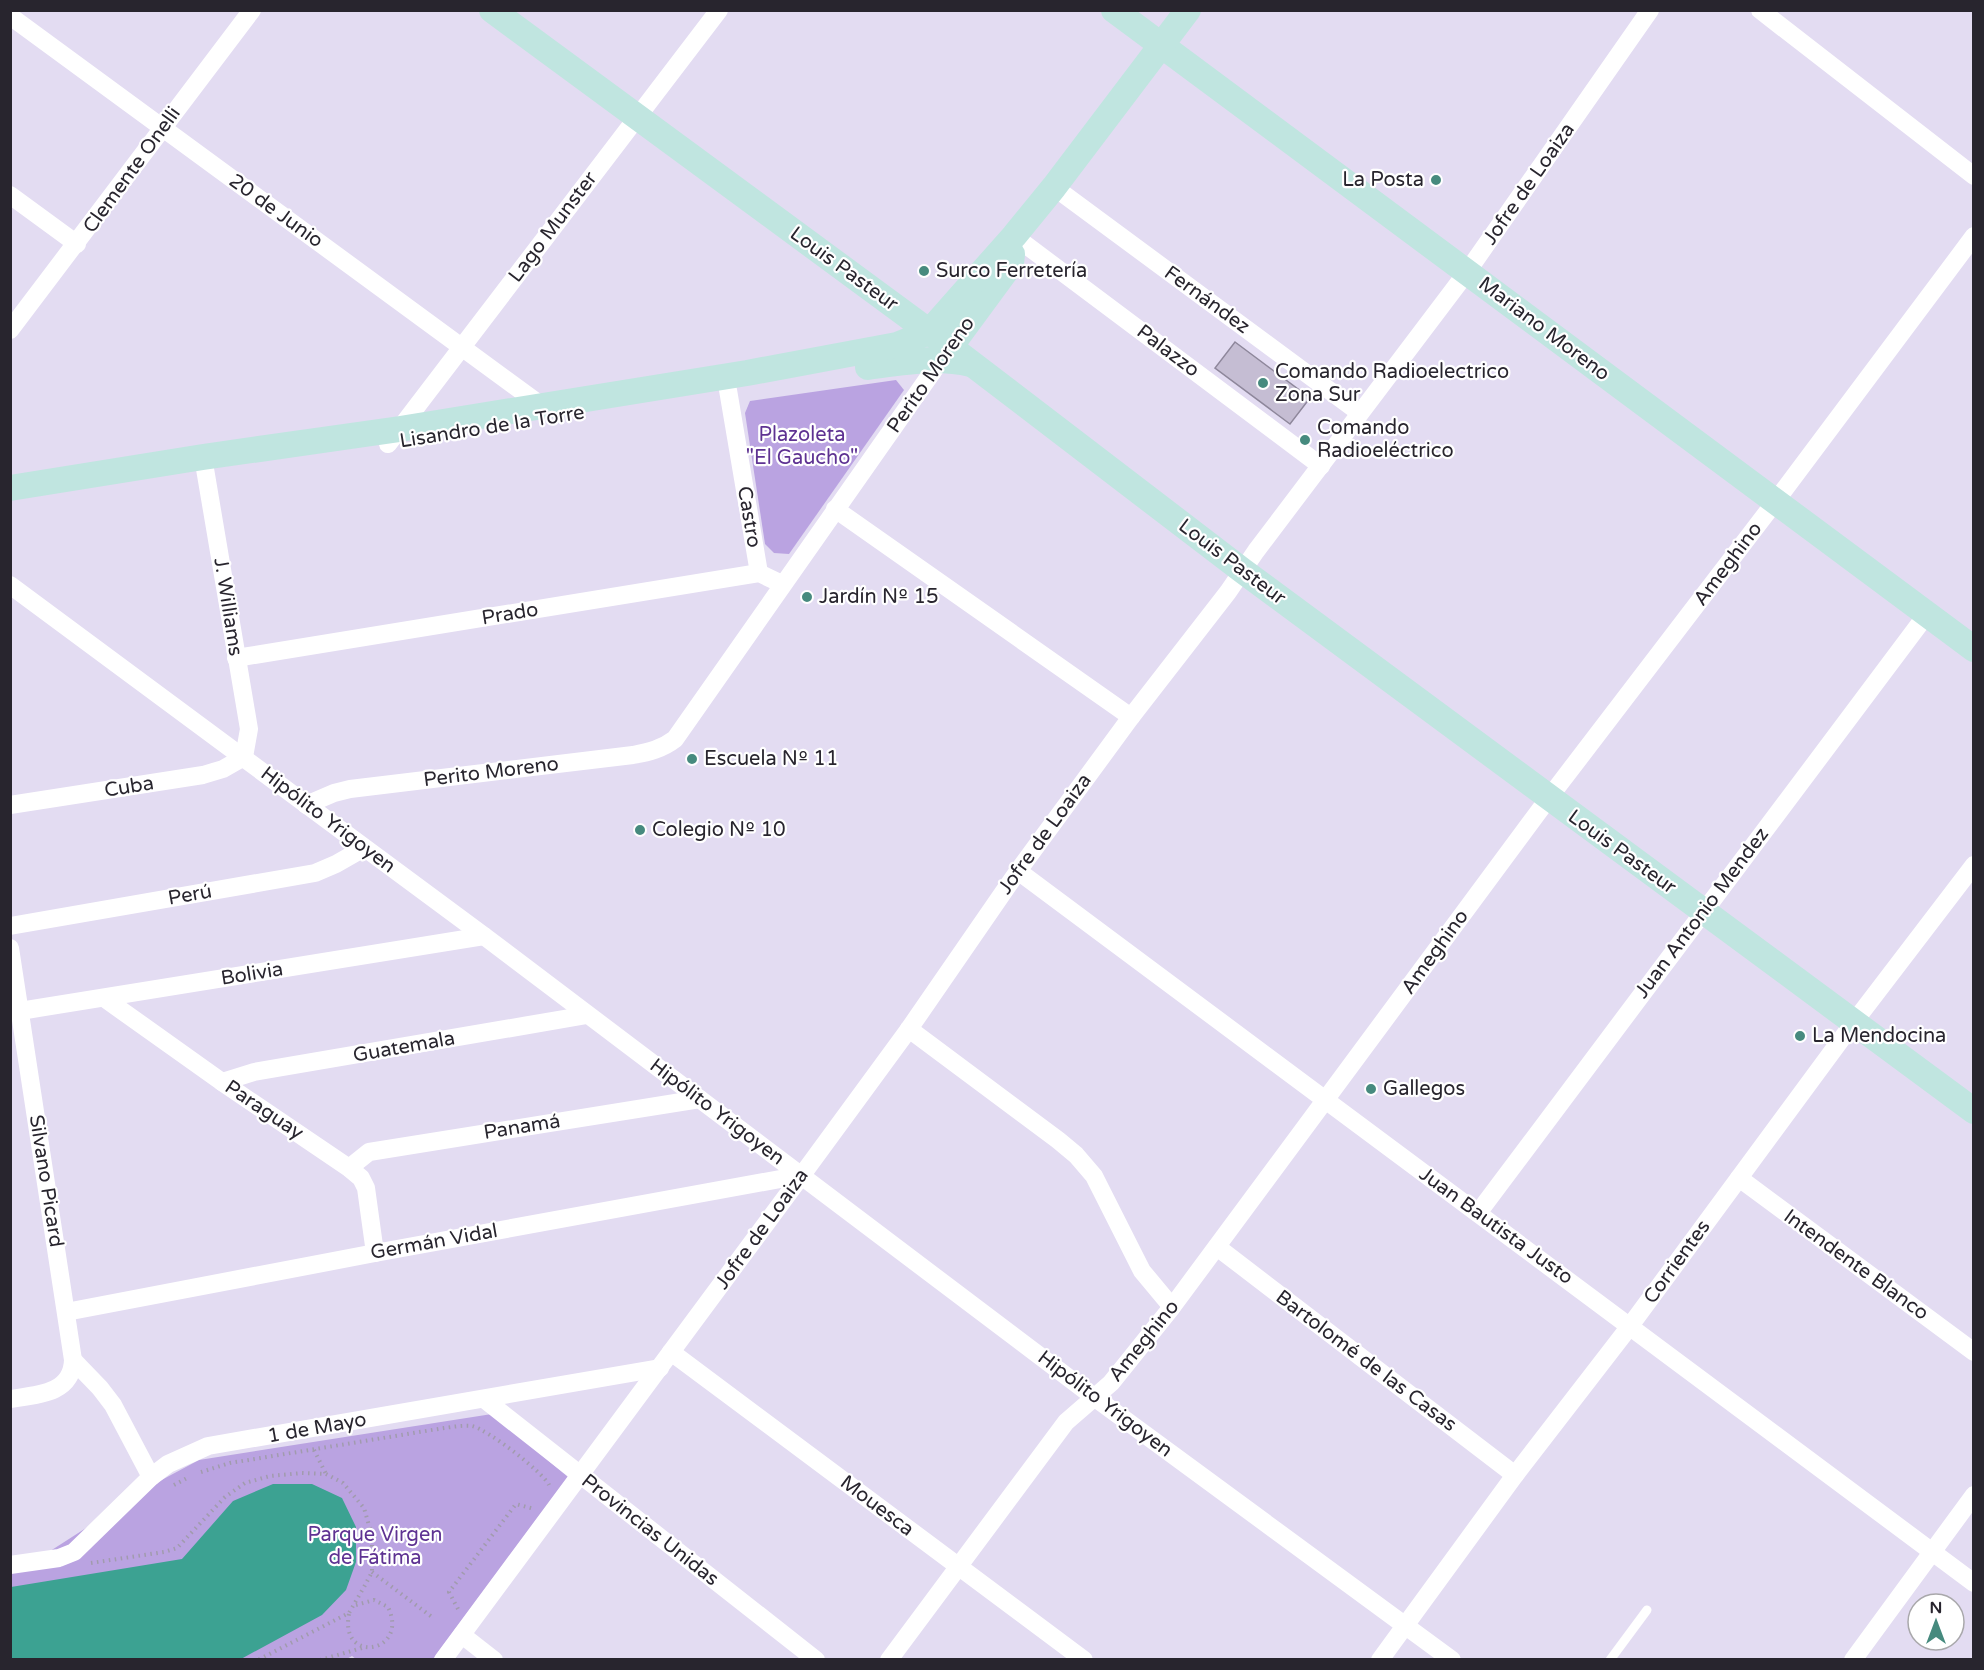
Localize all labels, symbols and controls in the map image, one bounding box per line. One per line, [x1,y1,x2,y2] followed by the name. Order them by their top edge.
[78,102,186,238] street label: Clemente Onelli
[1478,118,1580,250] street label: Jofre de Loaiza
[504,167,603,287] street label: Lago Munster
[1342,168,1424,192] place label: La Posta
[224,169,328,253] street label: 20 de Junio
[1429,173,1443,187] marker: La Posta
[785,222,903,317] street label: Louis Pasteur
[936,259,1087,283] place label: Surco Ferretería
[1160,261,1254,339] street label: Fernández
[917,264,931,278] marker: Surco Ferretería
[1474,272,1614,386] street label: Mariano Moreno
[882,312,980,438] street label: Perito Moreno
[1132,320,1204,382] street label: Palazzo
[1275,360,1509,407] place label: Comando Radioelectrico Zona Sur
[1256,376,1270,390] marker: Comando Radioelectrico Zona Sur
[398,401,586,453] street label: Lisandro de la Torre
[1317,416,1454,463] place label: Comando Radioeléctrico
[746,423,858,470] park label: Plazoleta "El Gaucho"
[1298,433,1312,447] marker: Comando Radioeléctrico
[732,484,766,550] street label: Castro
[1174,514,1291,610] street label: Louis Pasteur
[1689,517,1767,611] street label: Ameghino
[208,556,248,658] street label: J. Williams
[819,585,939,609] place label: Jardín Nº 15
[800,590,814,604] marker: Jardín Nº 15
[480,598,540,630] street label: Prado
[704,747,838,771] place label: Escuela Nº 11
[422,752,560,792] street label: Perito Moreno
[685,752,699,766] marker: Escuela Nº 11
[256,762,400,878] street label: Hipólito Yrigoyen
[993,769,1097,899] street label: Jofre de Loaiza
[103,771,155,803] street label: Cuba
[1563,805,1681,900] street label: Louis Pasteur
[652,818,786,842] place label: Colegio Nº 10
[633,823,647,837] marker: Colegio Nº 10
[1630,823,1774,1003] street label: Juan Antonio Mendez
[166,879,214,911] street label: Perú
[1396,905,1474,999] street label: Ameghino
[219,957,285,991] street label: Bolivia
[1812,1024,1946,1048] place label: La Mendocina
[351,1026,457,1068] street label: Guatemala
[1793,1029,1807,1043] marker: La Mendocina
[645,1054,789,1170] street label: Hipólito Yrigoyen
[220,1075,308,1145] street label: Paraguay
[1383,1077,1465,1101] place label: Gallegos
[1364,1082,1378,1096] marker: Gallegos
[482,1109,562,1145] street label: Panamá
[24,1113,68,1249] street label: Silvano Picard
[1414,1162,1578,1290] street label: Juan Bautista Justo
[710,1164,814,1294] street label: Jofre de Loaiza
[1779,1204,1933,1326] street label: Intendente Blanco
[1639,1215,1715,1309] street label: Corrientes
[369,1219,499,1265] street label: Germán Vidal
[1271,1285,1461,1437] street label: Bartolomé de las Casas
[1104,1295,1184,1387] street label: Ameghino
[1033,1346,1177,1462] street label: Hipólito Yrigoyen
[266,1407,368,1449] street label: 1 de Mayo
[577,1469,723,1591] street label: Provincias Unidas
[835,1470,919,1542] street label: Mouesca
[308,1523,442,1570] park label: Parque Virgen de Fátima
[1906,1592,1966,1652] north arrow
[1930,1598,1942,1618] text: N

